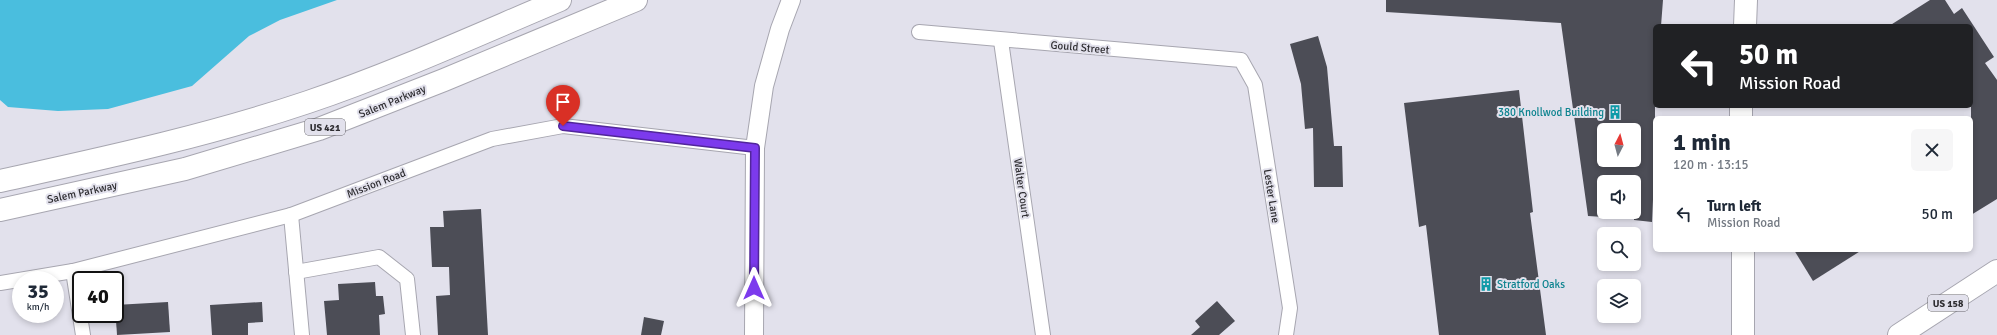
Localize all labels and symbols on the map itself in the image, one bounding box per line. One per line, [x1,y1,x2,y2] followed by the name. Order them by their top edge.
[1050,38,1110,57] street label: Gould Street
[357,82,428,121] street label: Salem Parkway
[546,85,580,126] pin
[1607,104,1623,120] building icon: 380 Knollwod Building
[1498,106,1604,119] place label: 380 Knollwod Building
[305,119,345,135] road number: US 421
[1597,123,1641,167] north arrow
[1011,158,1032,219] street label: Walter Court
[345,166,408,201] street label: Mission Road
[1261,168,1282,224] street label: Lester Lane
[46,179,119,206] street label: Salem Parkway
[733,267,775,309] position arrow
[72,271,124,323] speed limit sign: 40
[1478,276,1494,292] building icon: Stratford Oaks
[1497,278,1565,291] place label: Stratford Oaks
[1928,295,1968,311] road number: US 158

